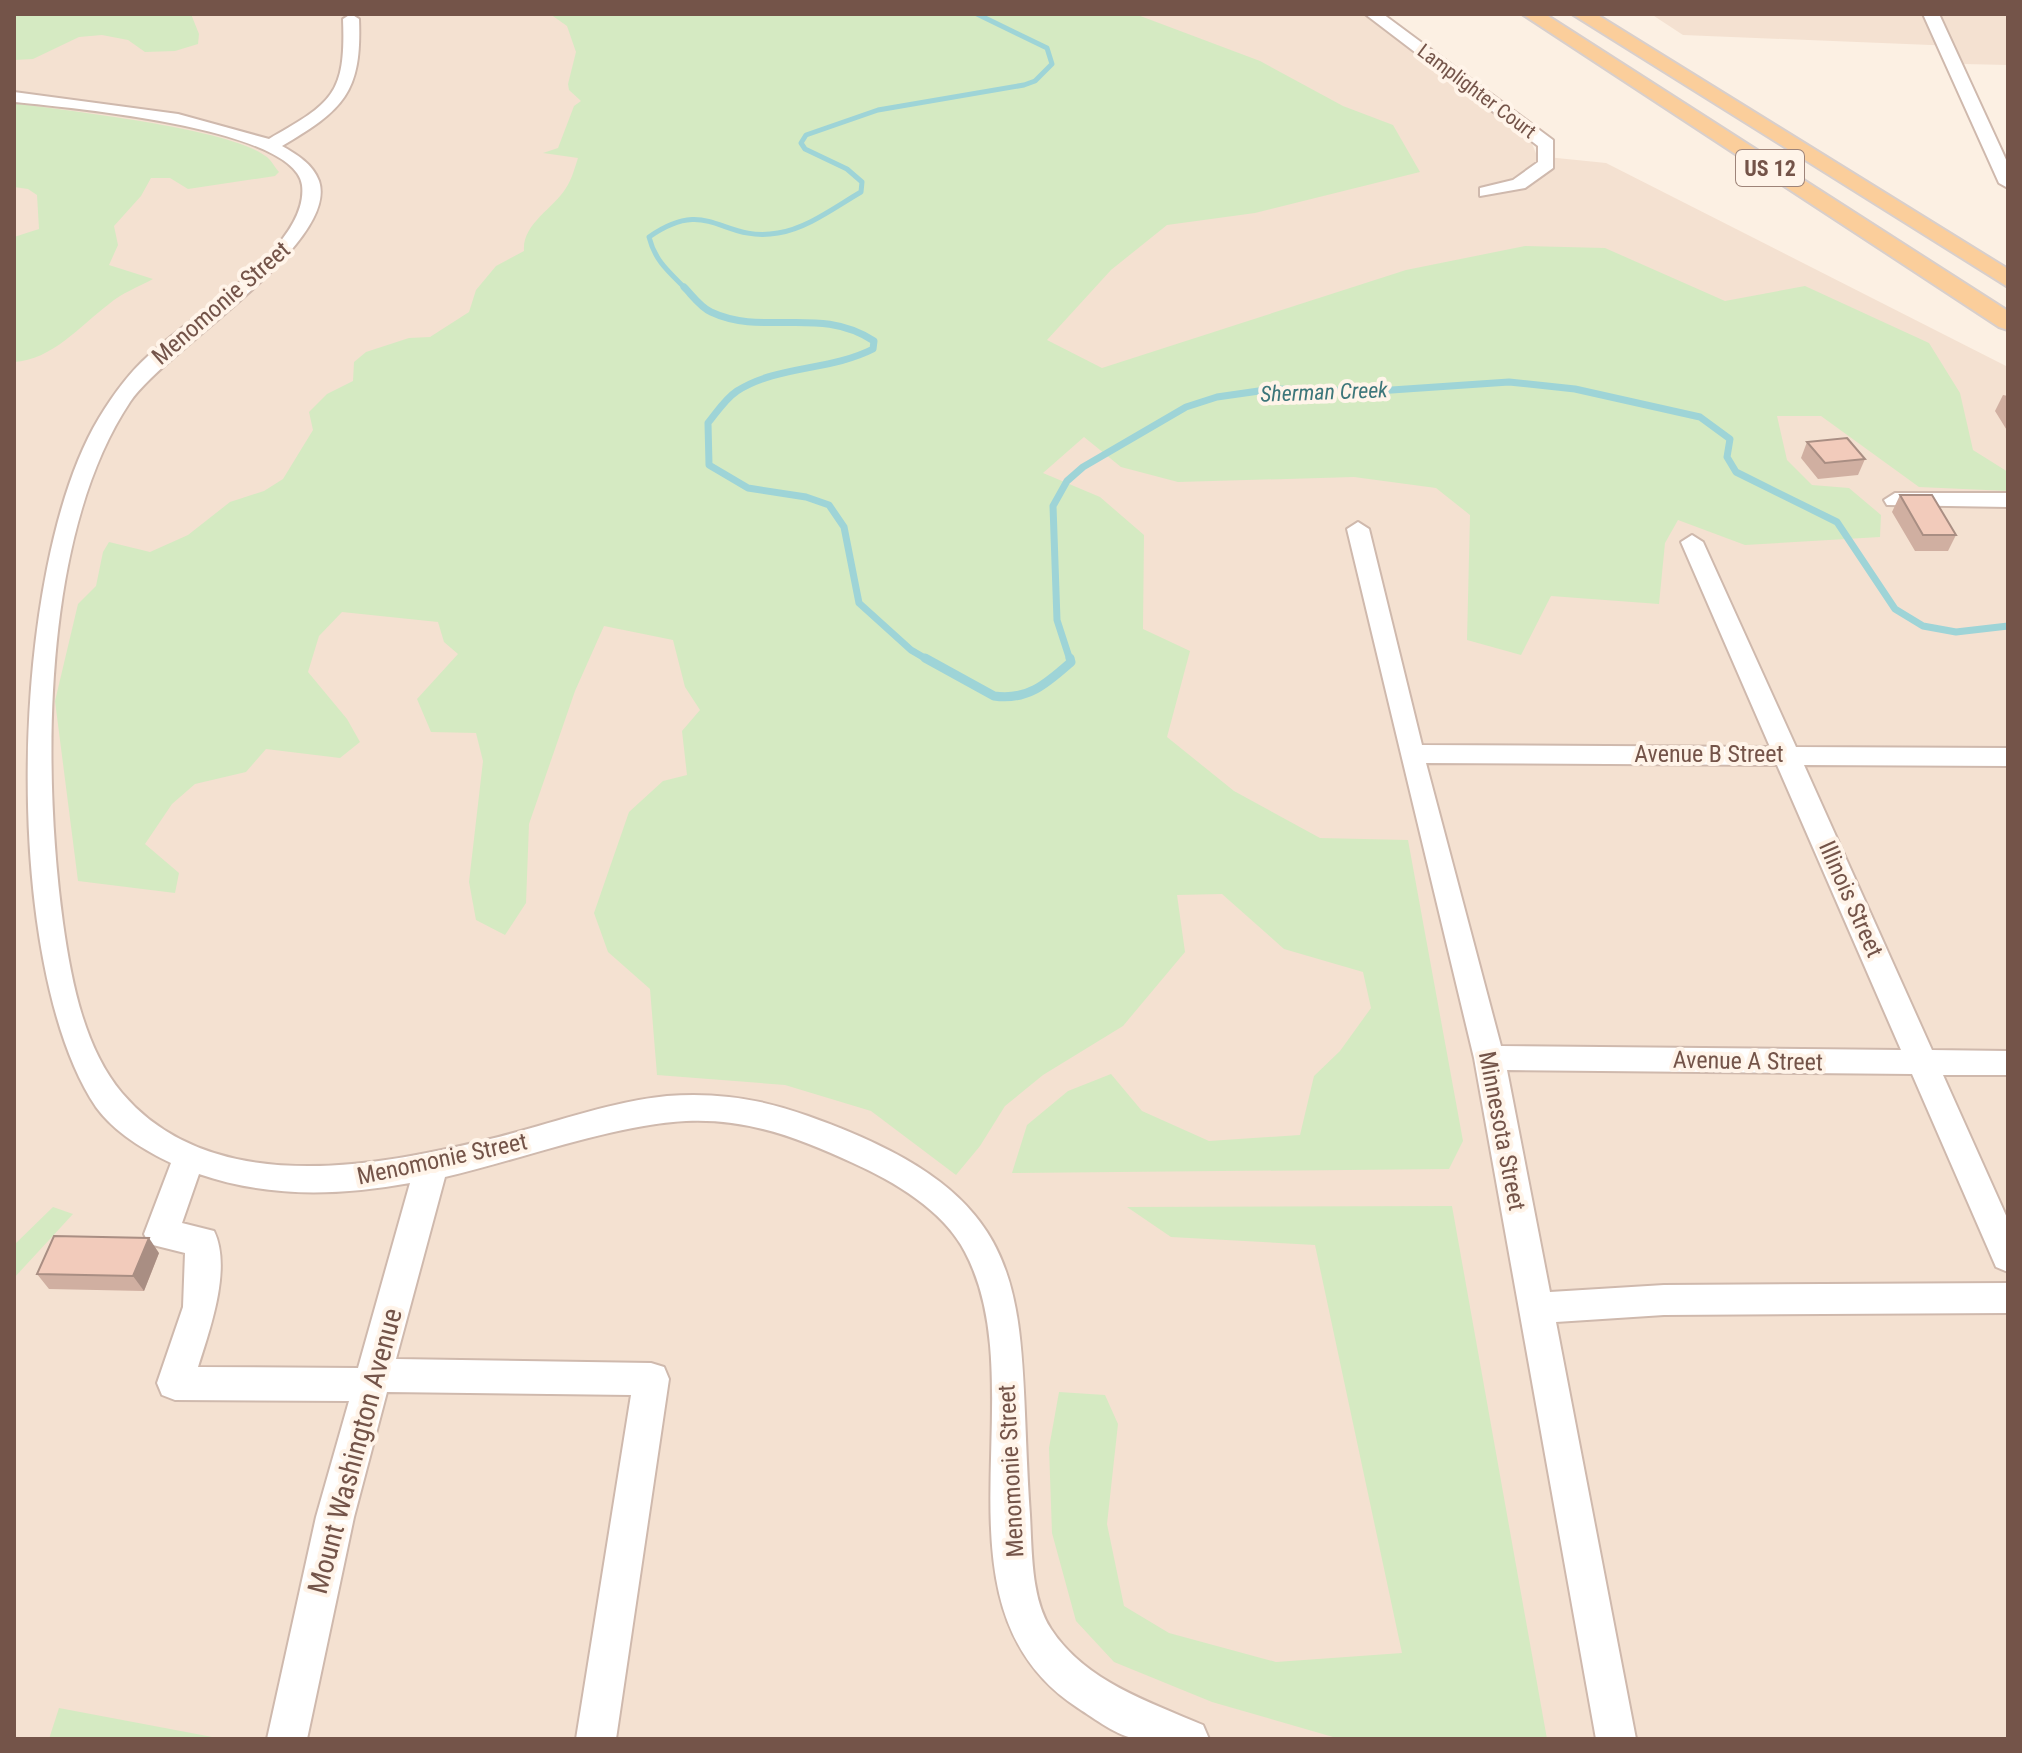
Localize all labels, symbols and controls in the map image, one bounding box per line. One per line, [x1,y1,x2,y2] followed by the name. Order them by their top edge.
[1413,39,1541,143] street label: Lamplighter Court
[1736,150,1804,186] road number: US 12
[146,236,296,370] street label: Menomonie Street
[1260,377,1389,407] water label: Sherman Creek
[1634,740,1784,768] street label: Avenue B Street
[1813,836,1889,962] street label: Illinois Street
[1673,1046,1823,1076] street label: Avenue A Street
[1473,1049,1531,1213] street label: Minnesota Street
[354,1127,530,1191] street label: Menomonie Street
[301,1305,409,1597] street label: Mount Washington Avenue
[992,1384,1030,1558] street label: Menomonie Street

